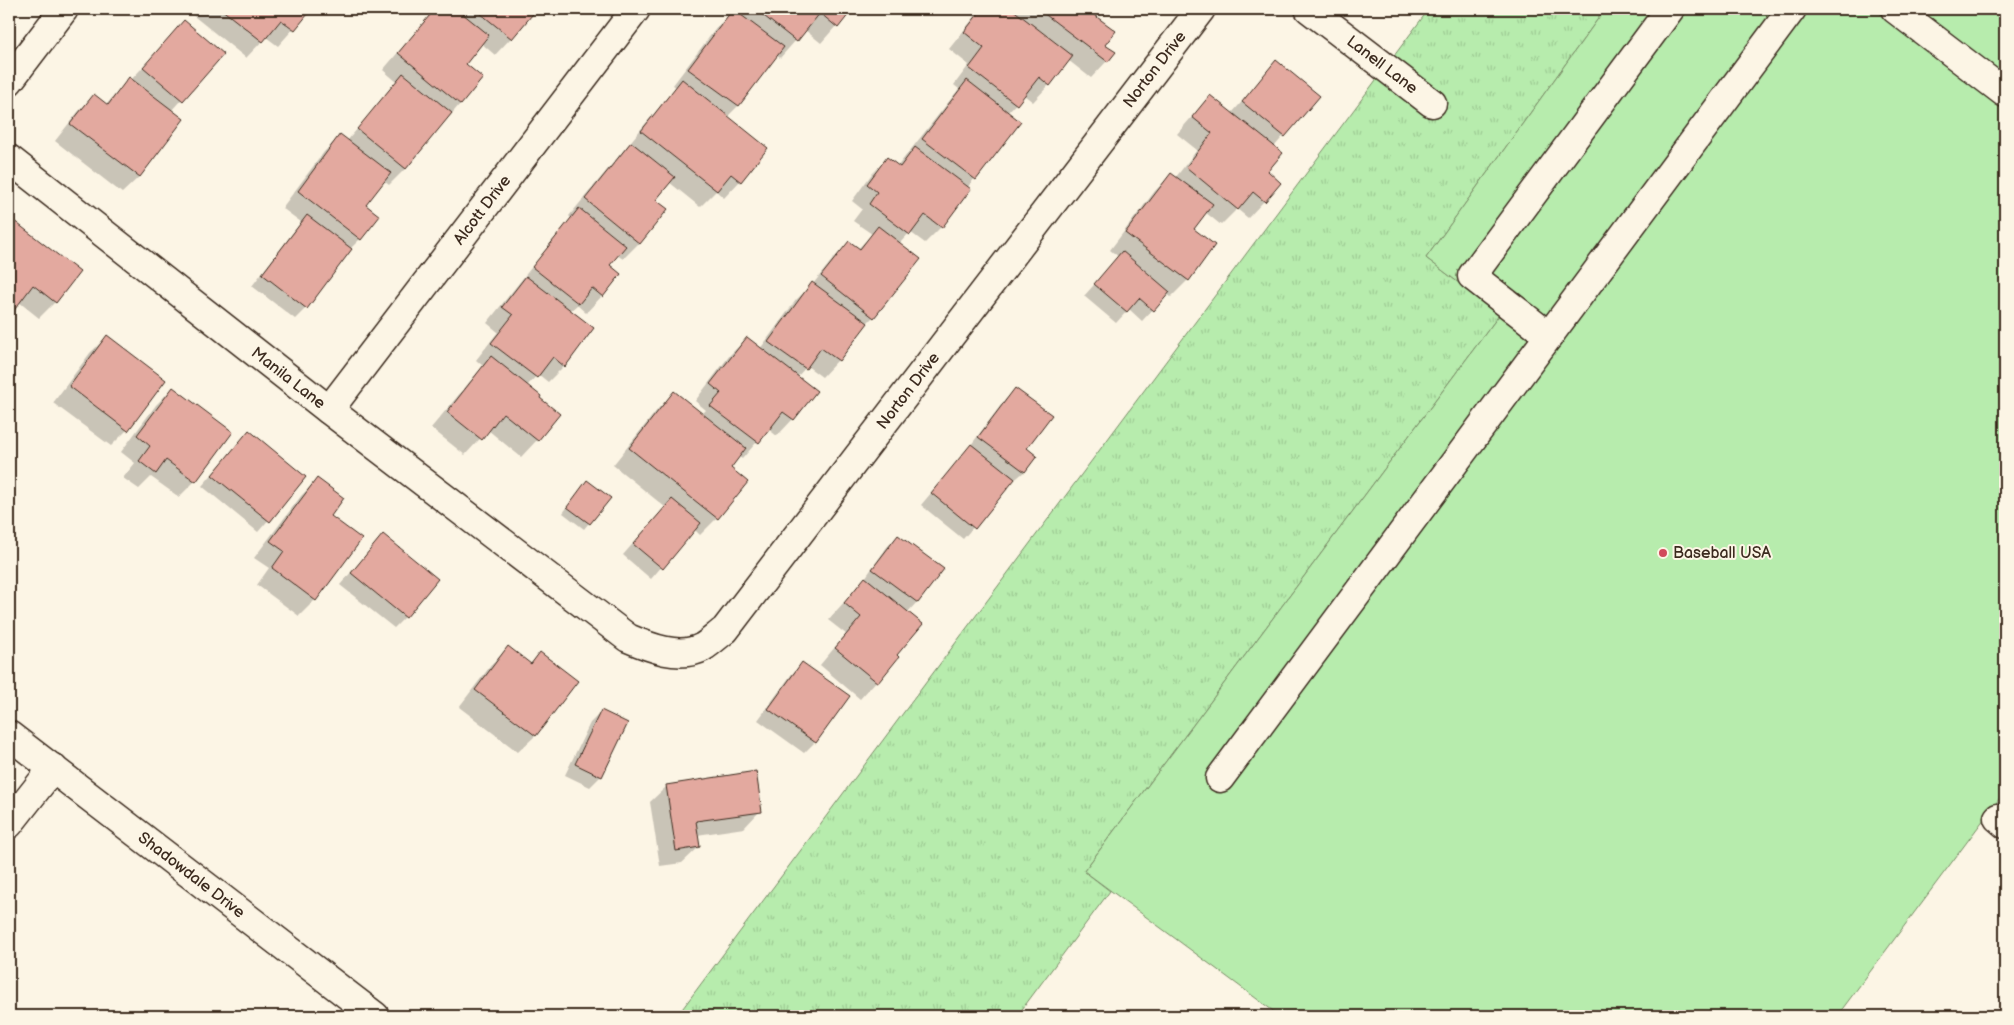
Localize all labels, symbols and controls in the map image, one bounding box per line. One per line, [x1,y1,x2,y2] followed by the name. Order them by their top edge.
[1119,27,1190,112] street label: Norton Drive
[1343,32,1422,98] street label: Lanell Lane
[450,171,515,248] street label: Alcott Drive
[248,343,330,413] street label: Manila Lane
[873,348,944,433] street label: Norton Drive
[1673,544,1771,563] place label: Baseball USA
[1657,547,1669,559] marker: Baseball USA
[134,828,249,922] street label: Shadowdale Drive

